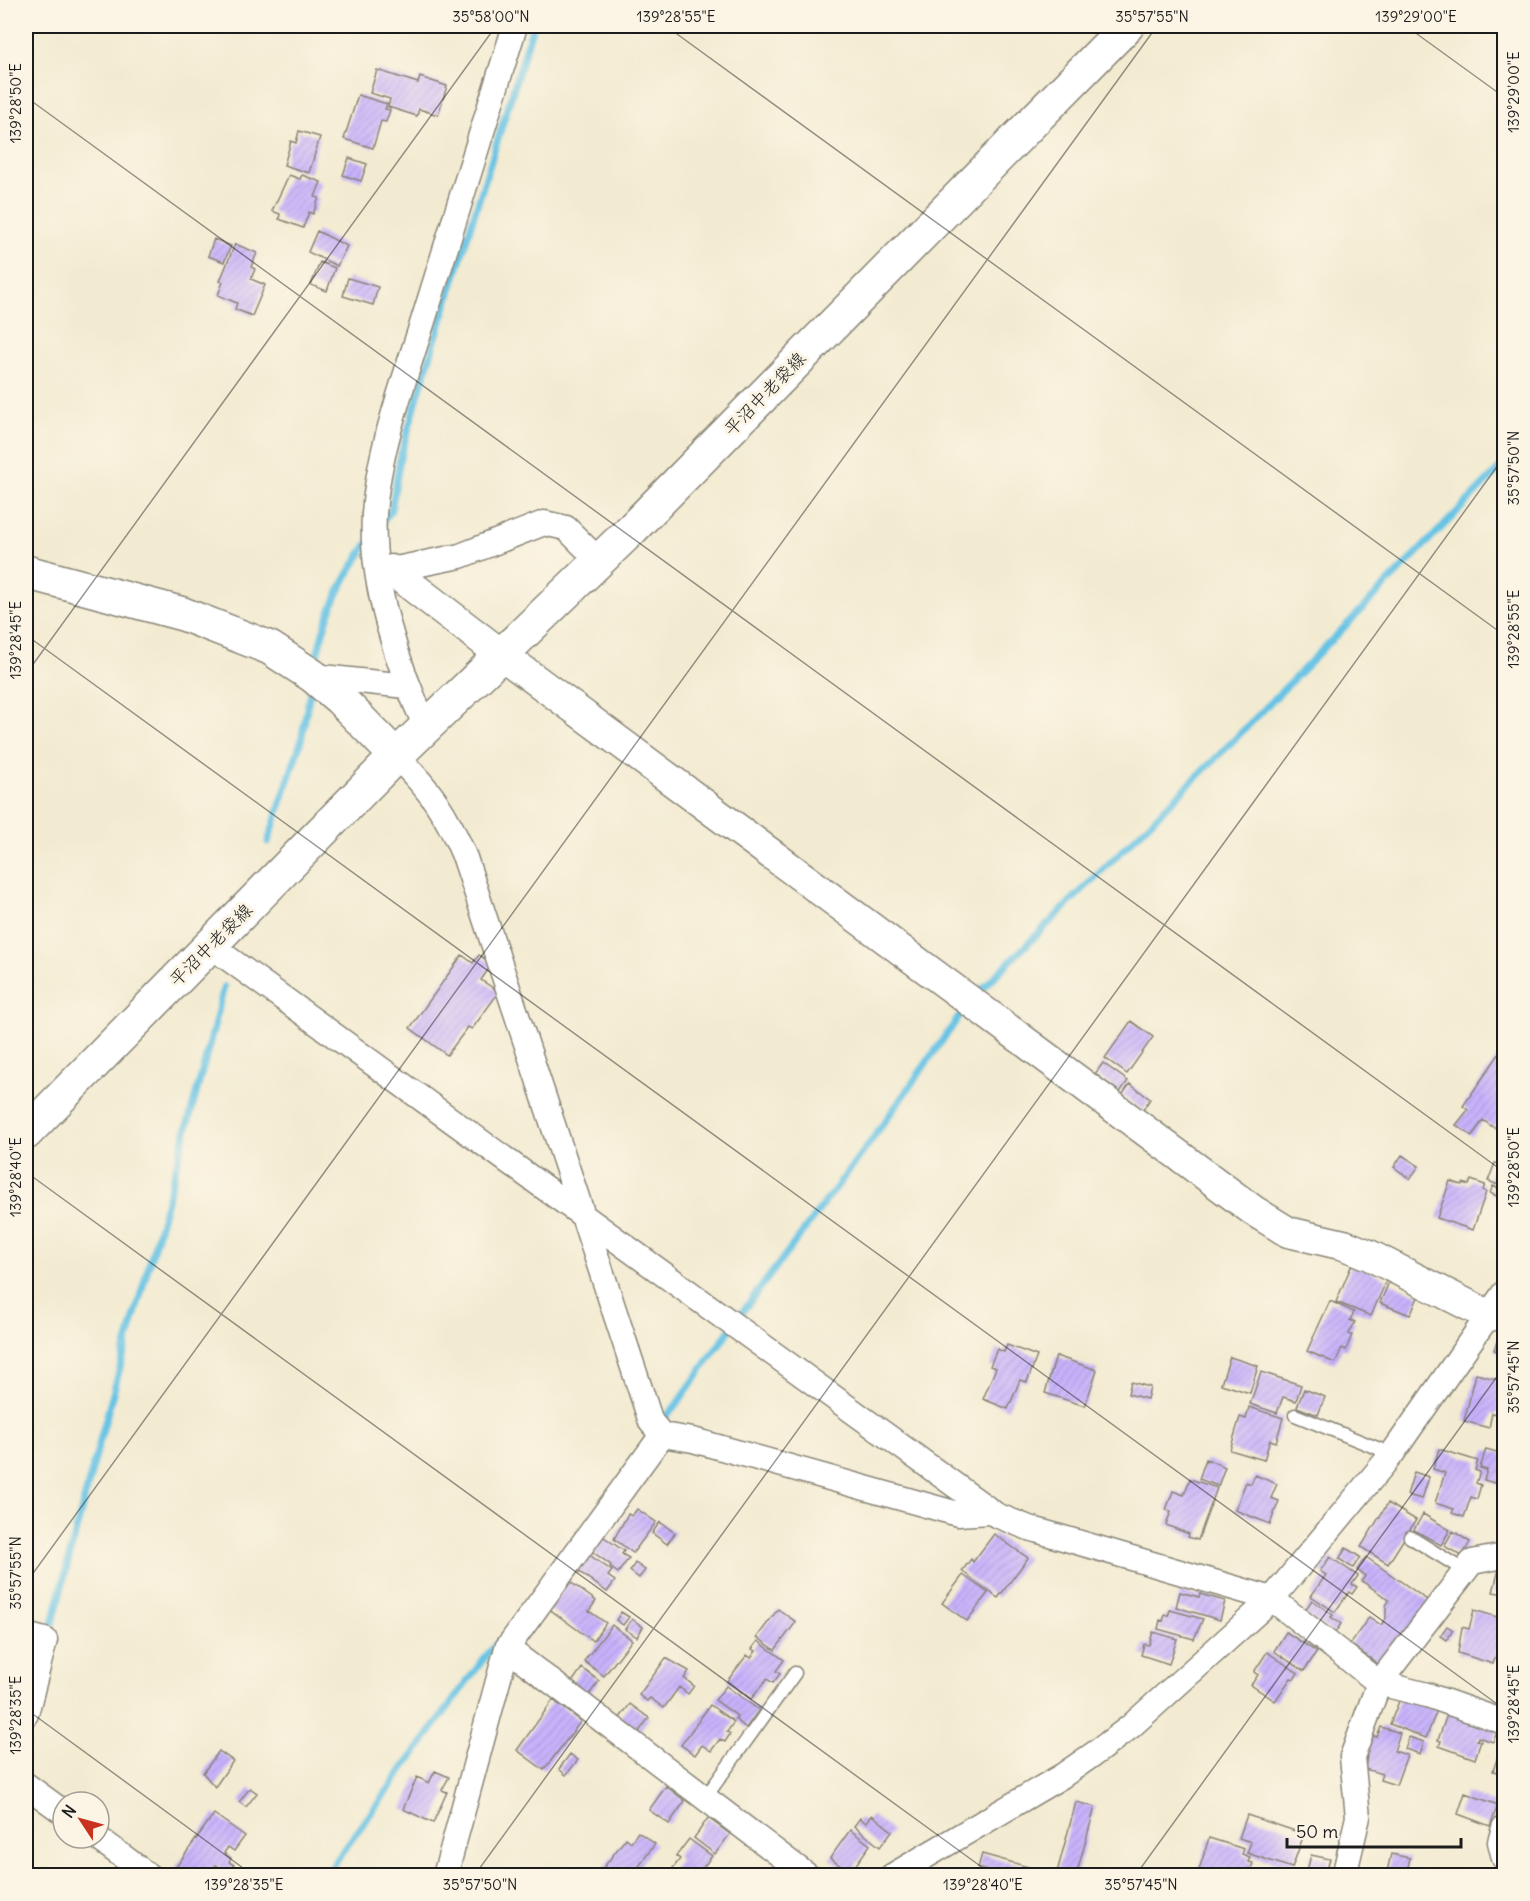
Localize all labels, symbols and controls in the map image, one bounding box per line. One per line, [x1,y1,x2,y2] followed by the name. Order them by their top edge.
[452,7,530,26] text: 35°58'00"N
[636,7,716,26] text: 139°28'55"E
[1115,7,1189,26] text: 35°57'55"N
[1375,7,1457,26] text: 139°29'00"E
[1504,51,1523,133] text: 139°29'00"E
[6,63,25,143] text: 139°28'50"E
[719,347,810,440] street label: 平沼中老袋線
[1504,431,1523,505] text: 35°57'50"N
[1504,589,1523,669] text: 139°28'55"E
[6,601,25,679] text: 139°28'45"E
[164,898,257,991] street label: 平沼中老袋線
[1504,1127,1523,1207] text: 139°28'50"E
[6,1137,25,1217] text: 139°28'40"E
[1504,1340,1523,1414] text: 35°57'45"N
[6,1536,25,1610] text: 35°57'55"N
[1504,1665,1523,1743] text: 139°28'45"E
[6,1675,25,1754] text: 139°28'35"E
[51,1790,111,1850] north arrow
[58,1801,80,1822] text: N
[1287,1811,1461,1849] scale bar
[1296,1820,1338,1843] text: 50 m
[205,1875,284,1894] text: 139°28'35"E
[443,1875,517,1894] text: 35°57'50"N
[943,1875,1023,1894] text: 139°28'40"E
[1104,1875,1178,1894] text: 35°57'45"N

